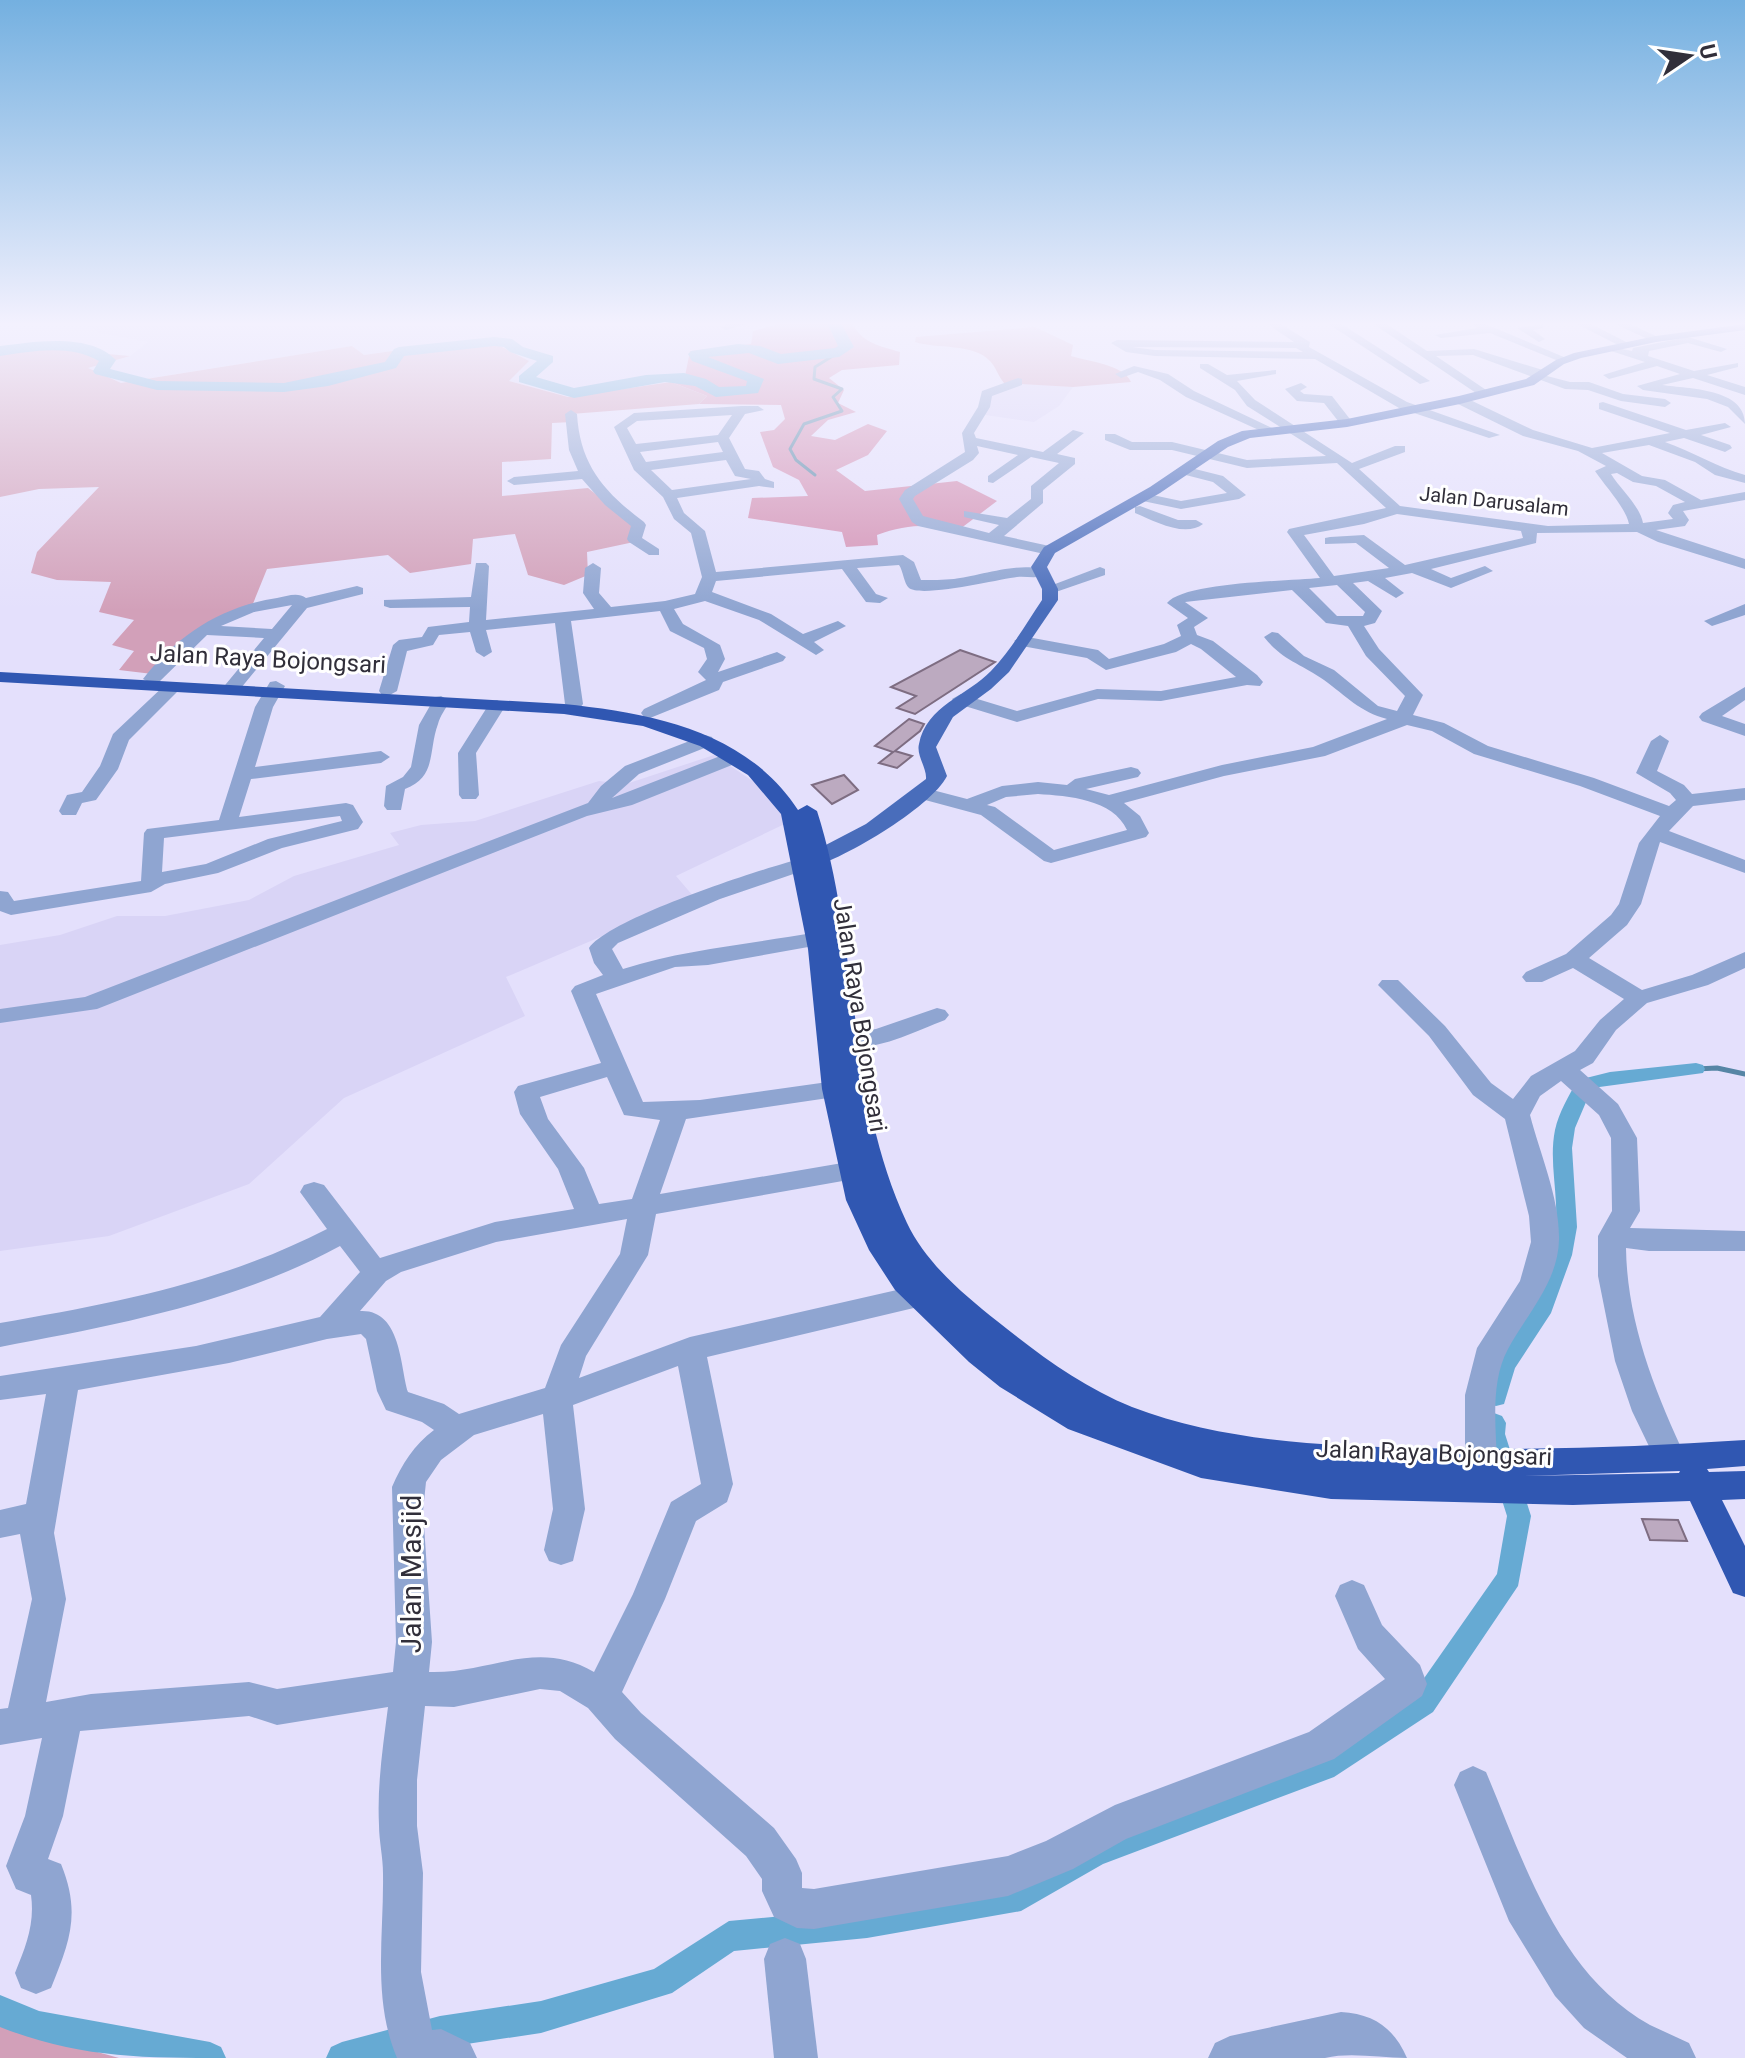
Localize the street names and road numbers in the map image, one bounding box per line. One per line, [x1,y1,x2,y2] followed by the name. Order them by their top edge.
[1418,481,1570,521] street label: Jalan Darusalam
[149,639,387,679] street label: Jalan Raya Bojongsari
[828,896,892,1134] street label: Jalan Raya Bojongsari
[1315,1435,1553,1471] street label: Jalan Raya Bojongsari
[395,1495,428,1653] street label: Jalan Masjid

